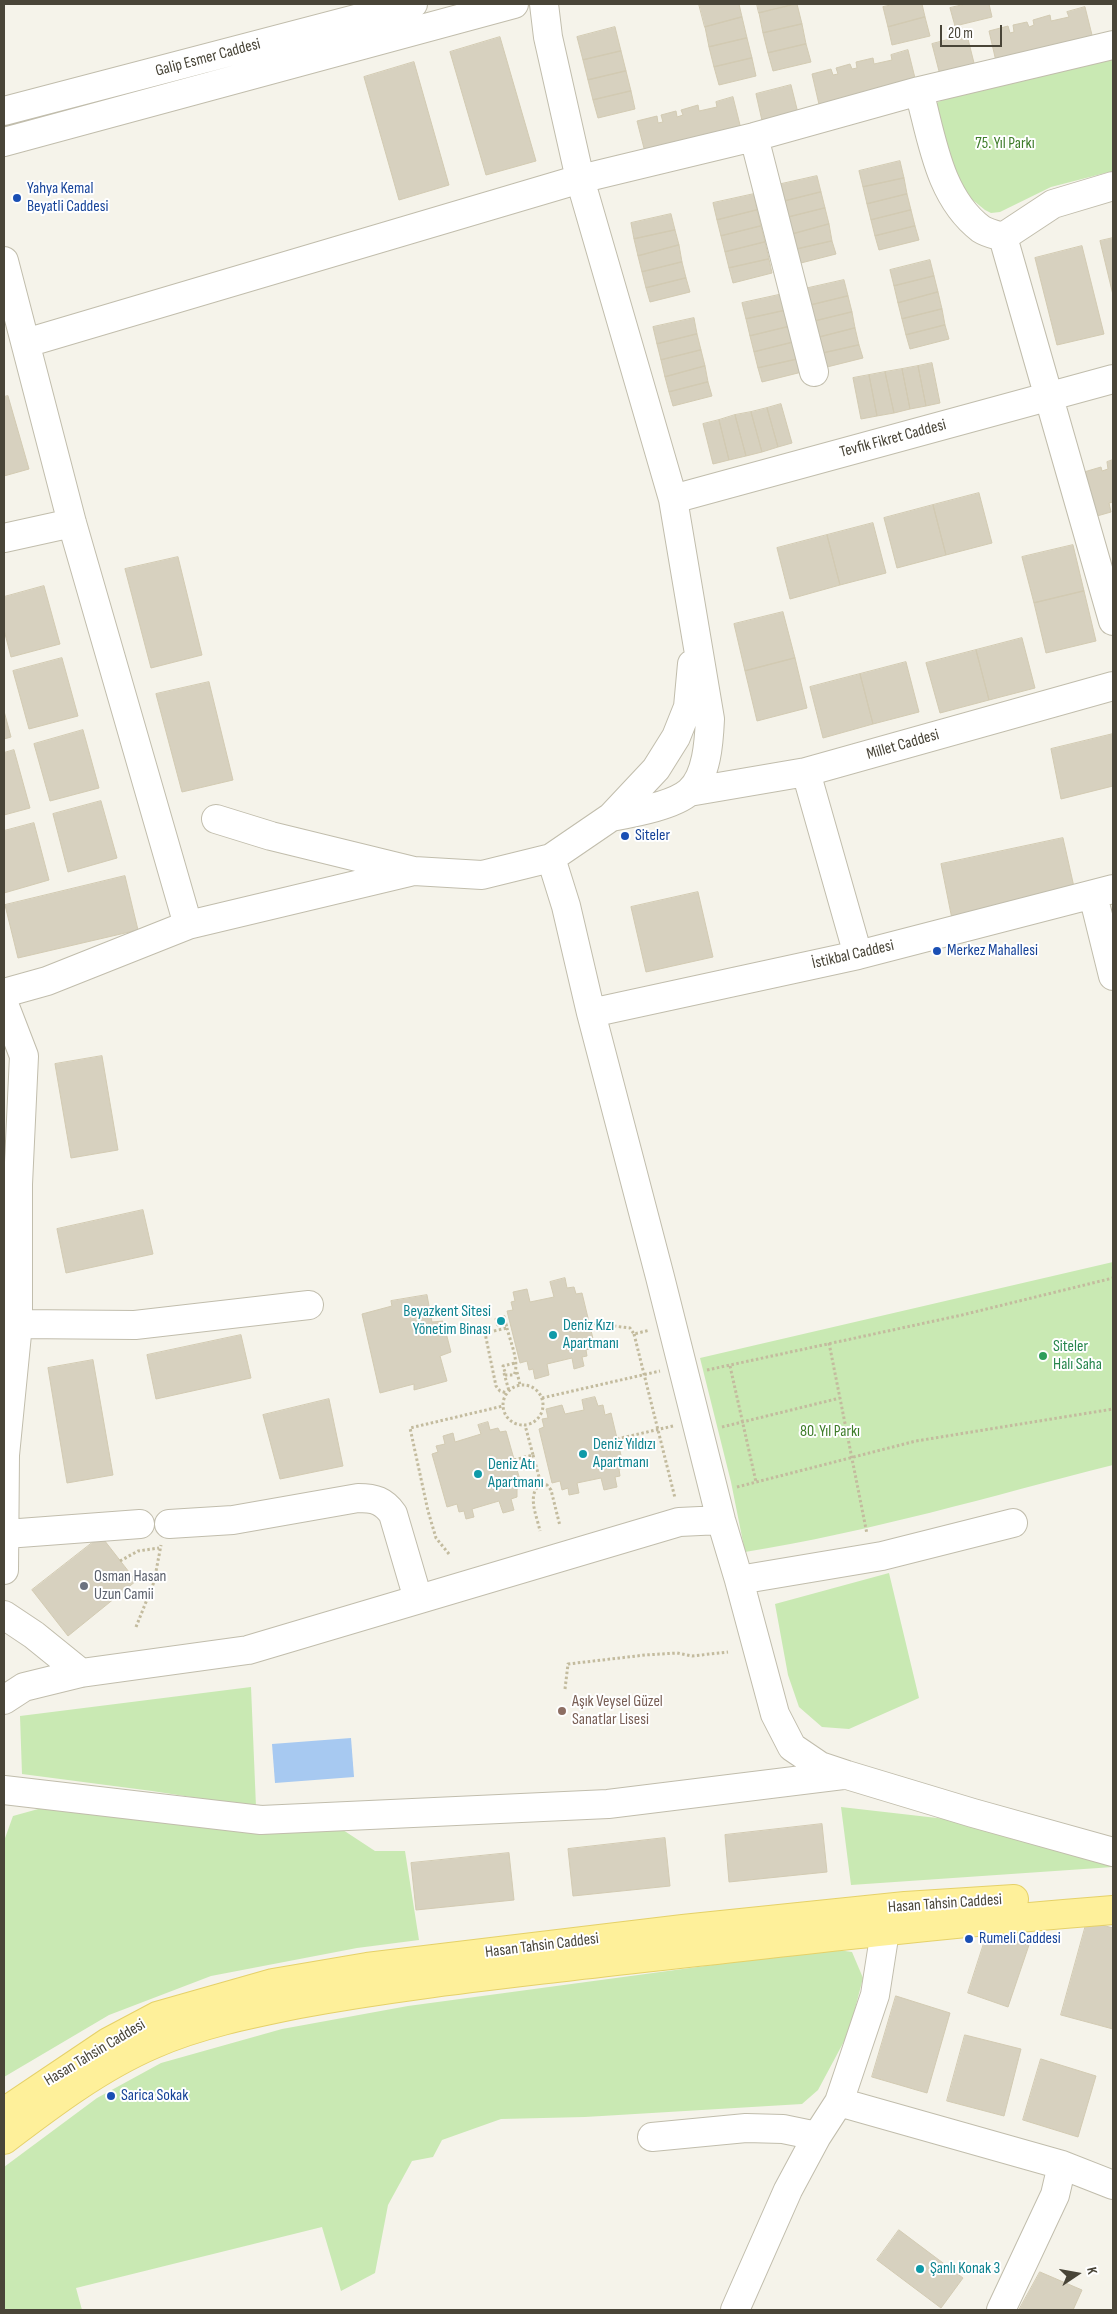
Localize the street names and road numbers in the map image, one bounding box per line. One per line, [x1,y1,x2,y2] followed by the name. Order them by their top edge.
[153,35,263,81] street label: Galip Esmer Caddesi
[838,416,948,462] street label: Tevfik Fikret Caddesi
[865,726,941,764] street label: Millet Caddesi
[810,936,896,974] street label: İstikbal Caddesi
[887,1890,1003,1918] street label: Hasan Tahsin Caddesi
[484,1930,600,1962] street label: Hasan Tahsin Caddesi
[41,2015,149,2091] street label: Hasan Tahsin Caddesi

